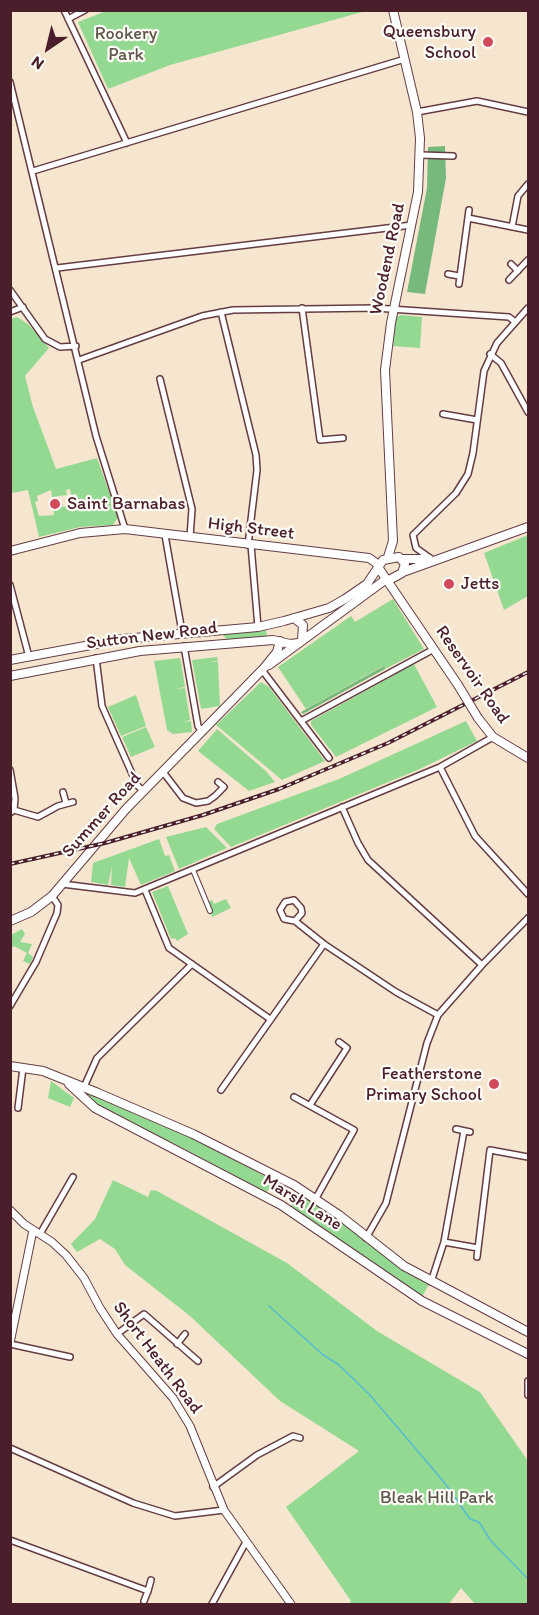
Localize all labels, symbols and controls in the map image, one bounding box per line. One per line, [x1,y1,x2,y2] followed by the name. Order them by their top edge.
[18,18,78,78] north arrow
[383,21,476,63] place label: Queensbury School
[95,23,157,66] park label: Rookery Park
[481,35,495,49] marker: Queensbury School
[28,52,47,74] text: N
[366,201,410,317] street label: Woodend Road
[67,493,185,515] place label: Saint Barnabas
[48,497,62,511] marker: Saint Barnabas
[206,513,296,545] street label: High Street
[461,573,499,595] place label: Jetts
[442,577,456,591] marker: Jetts
[85,617,219,655] street label: Sutton New Road
[430,622,514,728] street label: Reservoir Road
[58,768,146,862] street label: Summer Road
[366,1063,482,1106] place label: Featherstone Primary School
[487,1077,501,1091] marker: Featherstone Primary School
[258,1170,346,1236] street label: Marsh Lane
[108,1297,206,1419] street label: Short Heath Road
[380,1487,494,1509] park label: Bleak Hill Park

